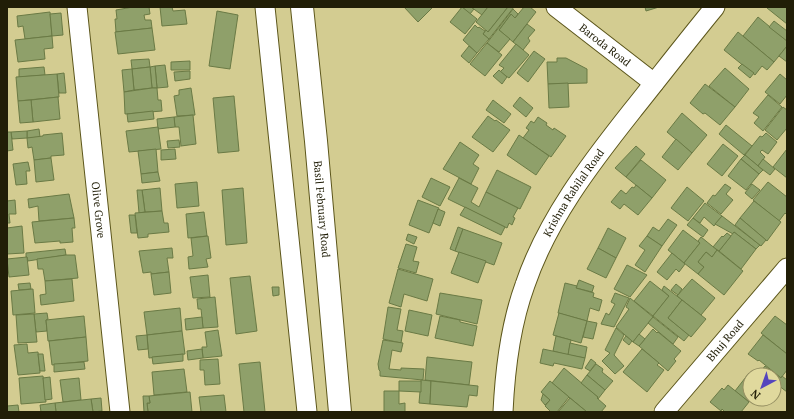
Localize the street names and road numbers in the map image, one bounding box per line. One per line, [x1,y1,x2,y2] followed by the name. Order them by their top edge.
[576,21,634,69] street label: Baroda Road
[540,146,607,239] street label: Krishna Rabilal Road
[311,160,333,258] street label: Basil February Road
[89,181,109,239] street label: Olive Grove
[703,317,747,364] street label: Bhuj Road

